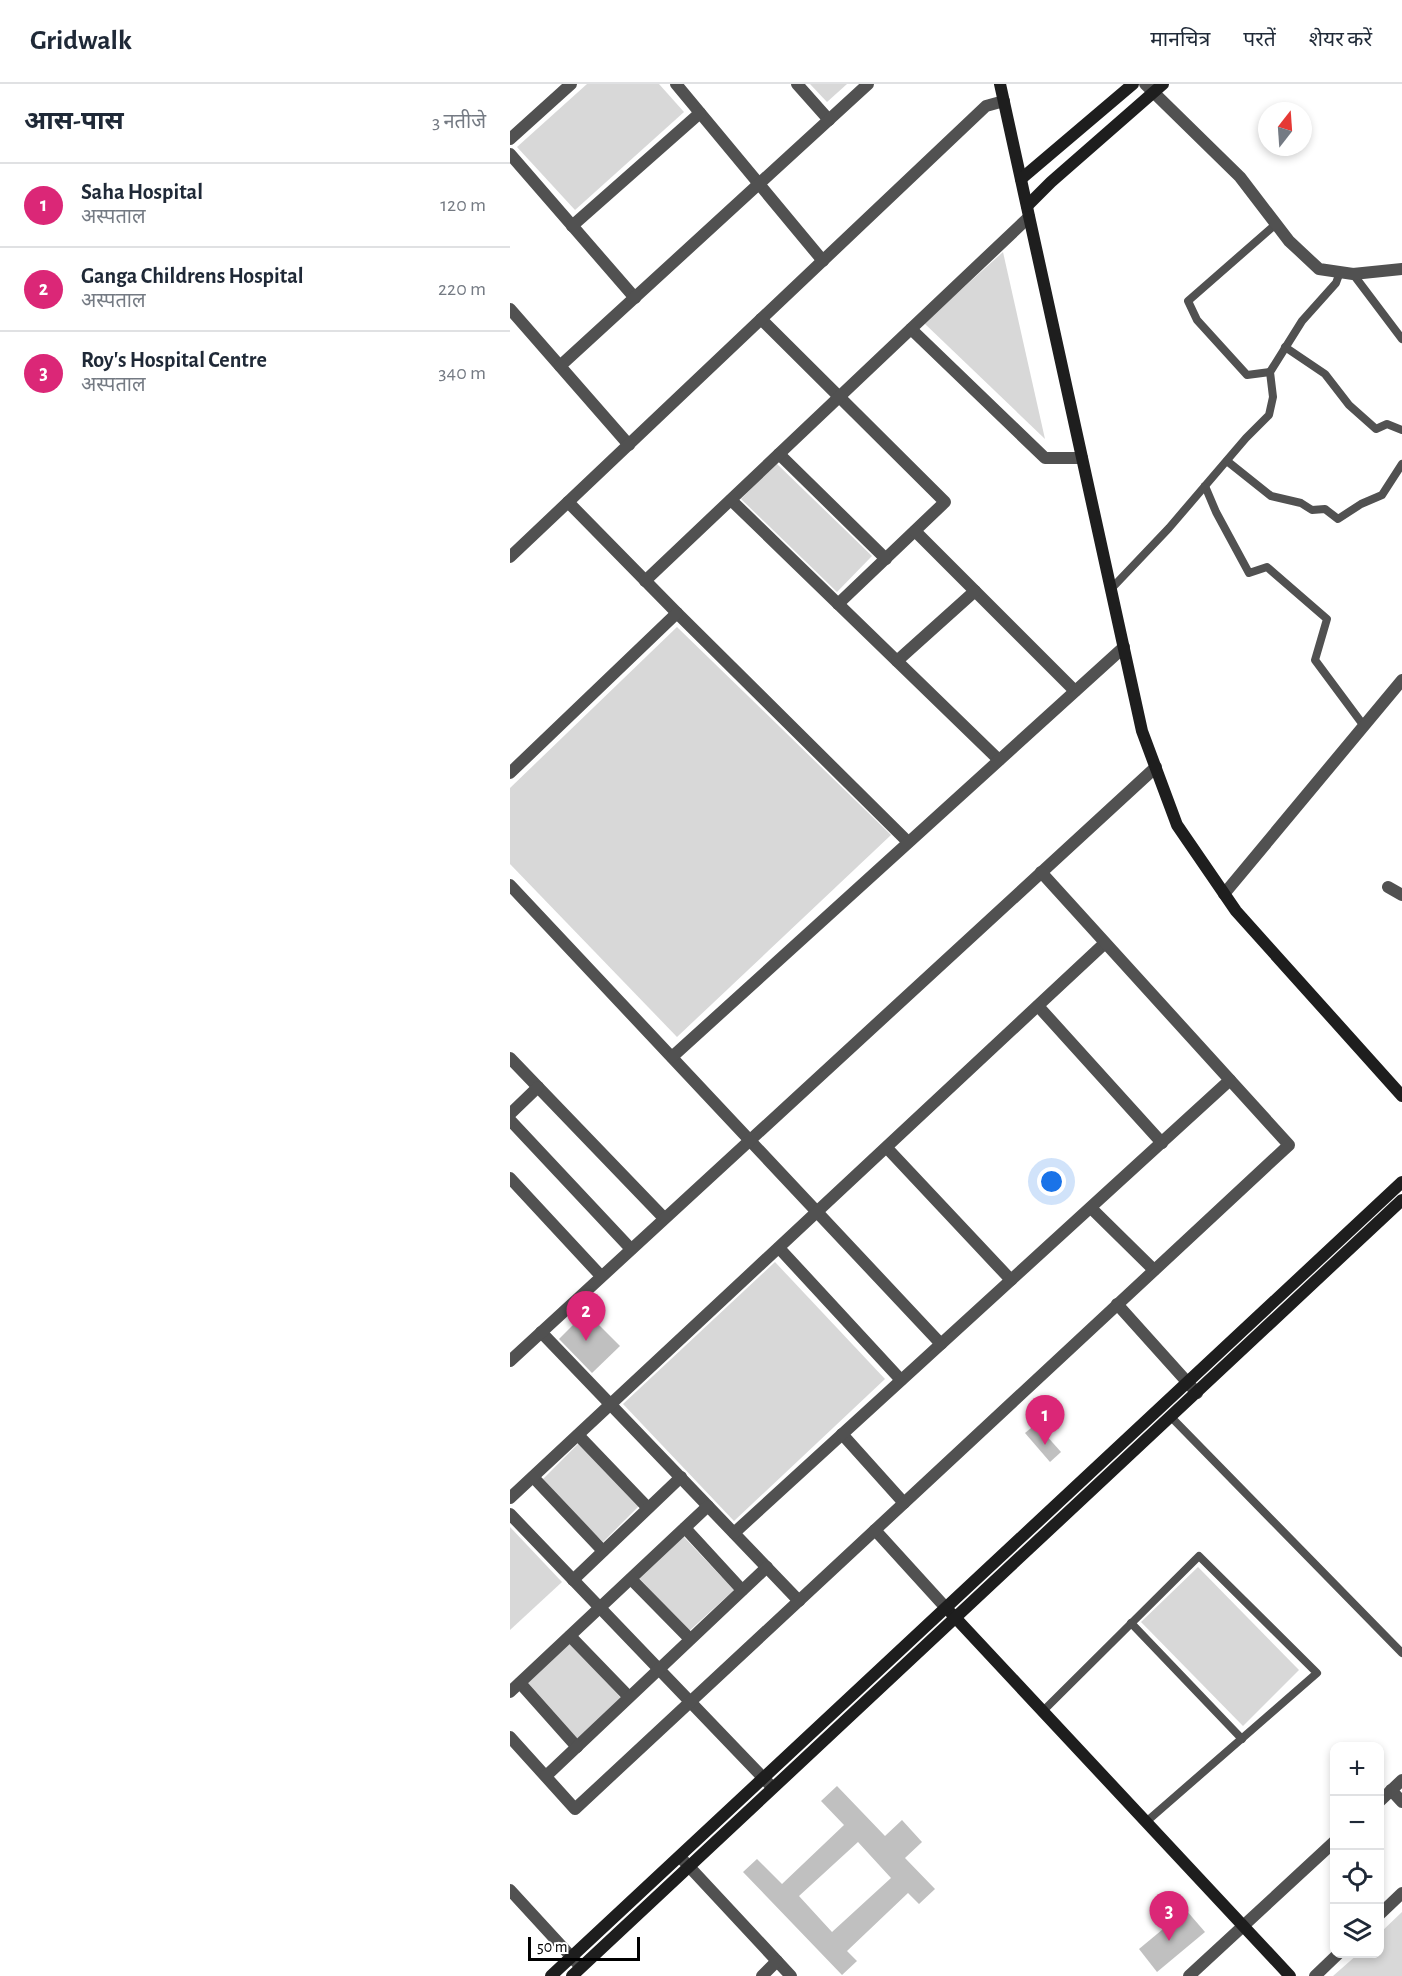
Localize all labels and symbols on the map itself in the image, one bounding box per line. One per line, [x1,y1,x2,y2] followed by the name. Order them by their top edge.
[1258,102,1312,156] north arrow
[1037,1167,1066,1196] your location
[566,1292,606,1341] pin: 2
[1026,1396,1064,1445] pin: 1
[1150,1892,1188,1941] pin: 3
[528,1934,640,1962] scale bar

